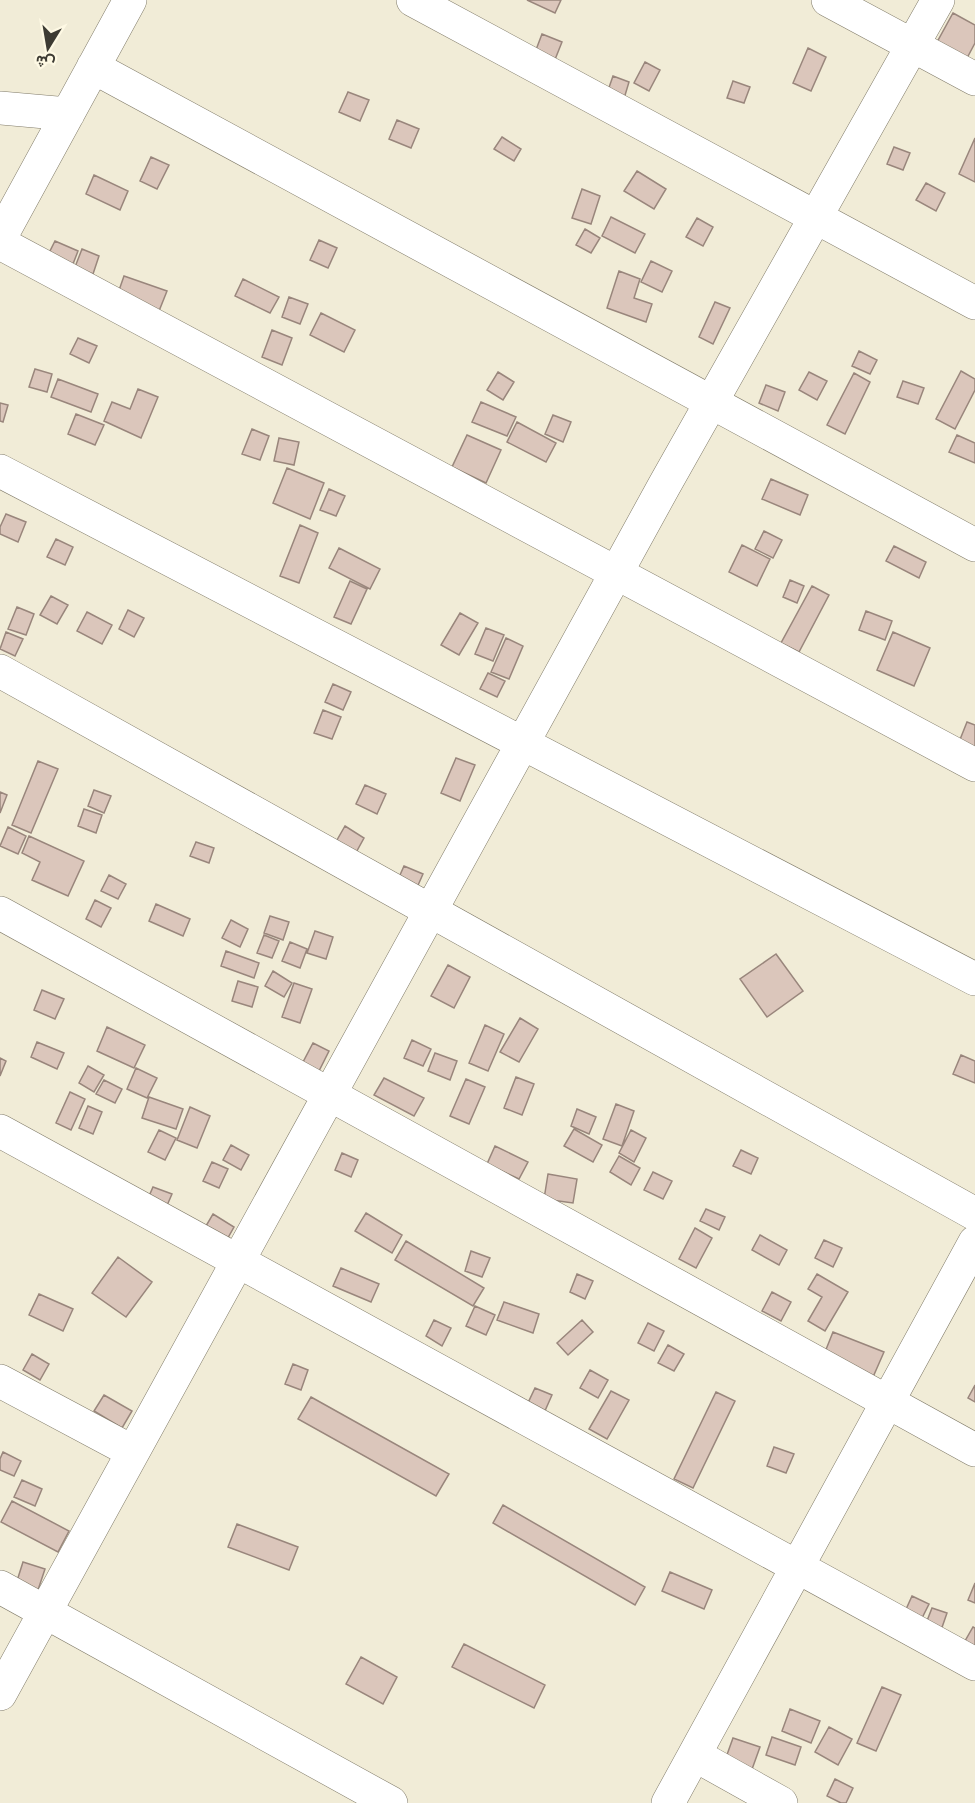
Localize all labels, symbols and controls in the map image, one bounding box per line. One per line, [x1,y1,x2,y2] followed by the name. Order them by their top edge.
[18,18,78,78] north arrow
[34,50,57,74] text: ش

